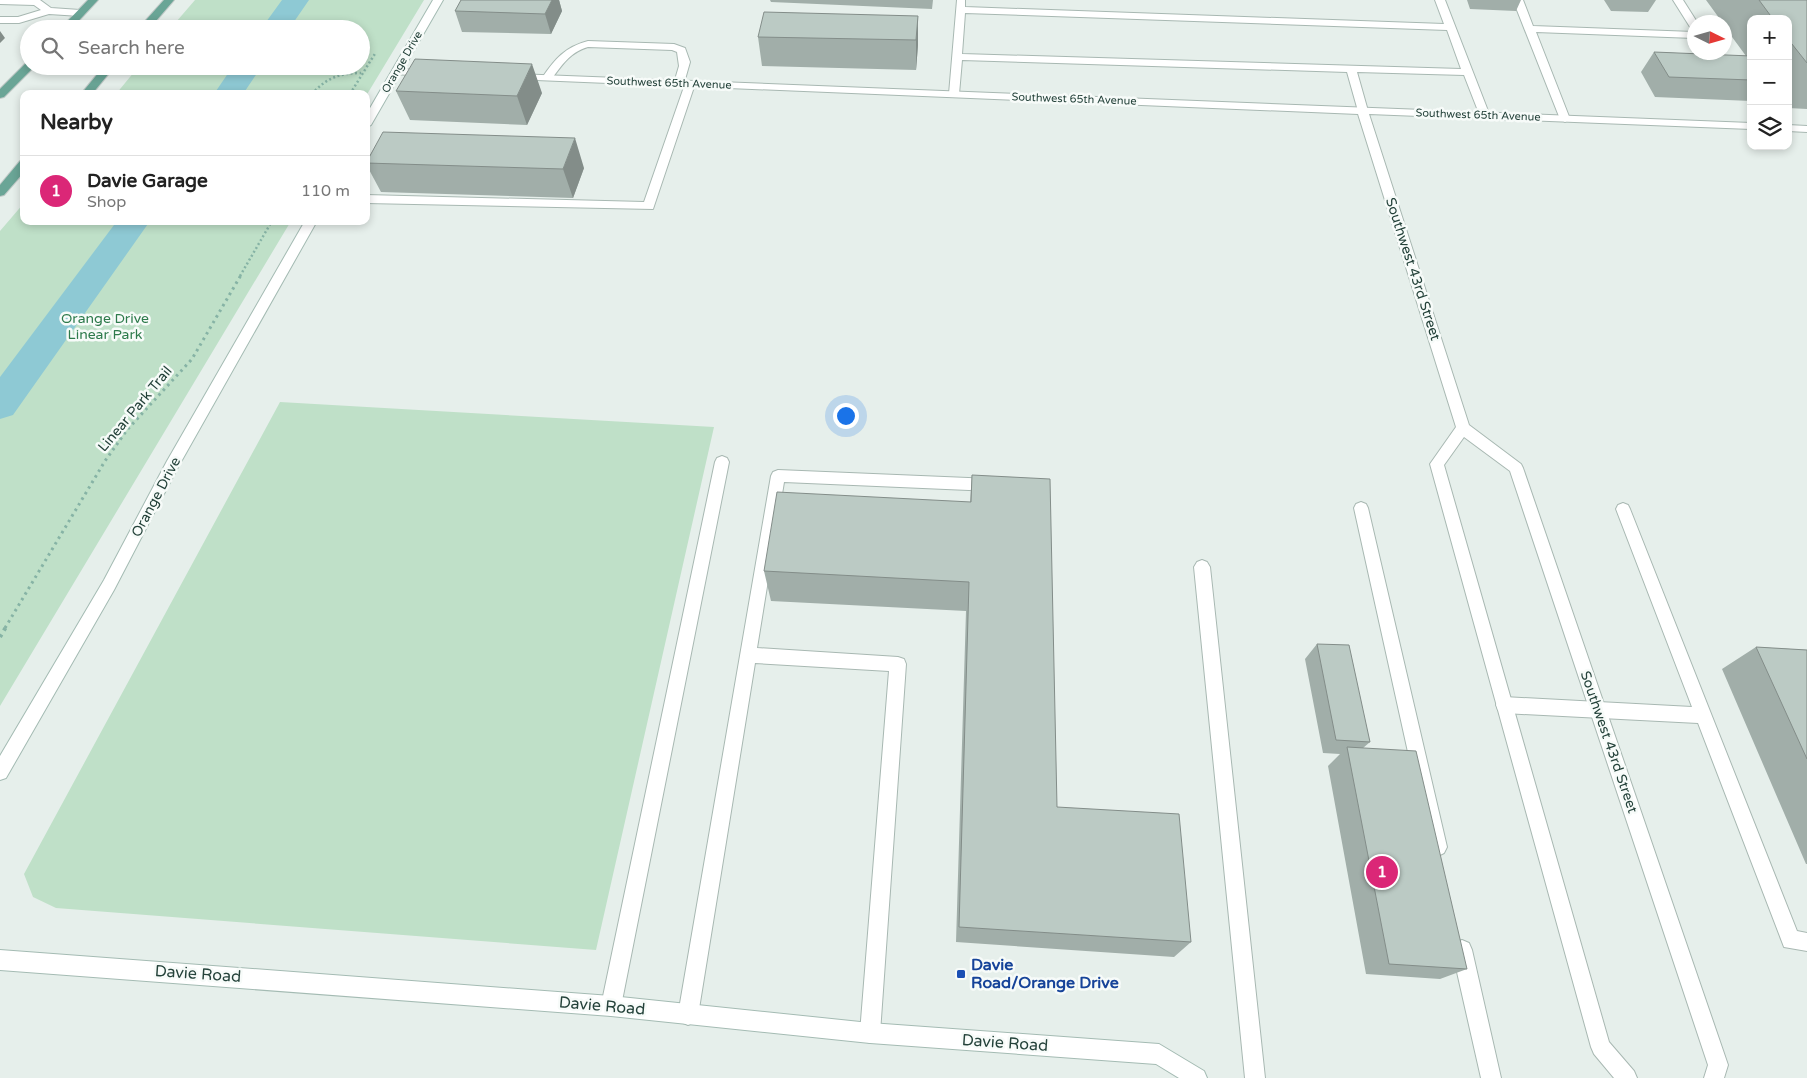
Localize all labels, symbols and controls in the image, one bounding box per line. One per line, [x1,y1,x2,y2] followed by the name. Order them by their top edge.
[1687,15,1732,60] north arrow
[1747,15,1792,150] map controls
[1747,15,1792,60] button: +
[20,20,370,75] search box
[379,29,425,95] street label: Orange Drive
[38,34,66,62] icon: search
[78,37,185,59] text: Search here
[1747,60,1792,105] button: −
[606,74,732,92] street label: Southwest 65th Avenue
[1011,90,1137,108] street label: Southwest 65th Avenue
[1747,105,1792,150] button: layers
[1415,106,1541,124] street label: Southwest 65th Avenue
[40,110,113,135] text: Nearby
[87,170,208,192] text: Davie Garage
[51,181,61,201] text: 1
[301,181,350,201] text: 110 m
[87,192,126,212] text: Shop
[1382,195,1444,343] street label: Southwest 43rd Street
[61,310,149,343] park label: Orange Drive Linear Park
[94,363,176,455] street label: Linear Park Trail
[833,403,859,429] your location
[128,454,184,540] street label: Orange Drive
[1577,669,1642,816] street label: Southwest 43rd Street
[1366,853,1398,891] pin: 1
[971,955,1119,993] place label: Davie Road/Orange Drive
[154,961,242,987] street label: Davie Road
[955,968,967,980] marker: Davie Road/Orange Drive
[558,992,646,1020] street label: Davie Road
[961,1030,1049,1056] street label: Davie Road

